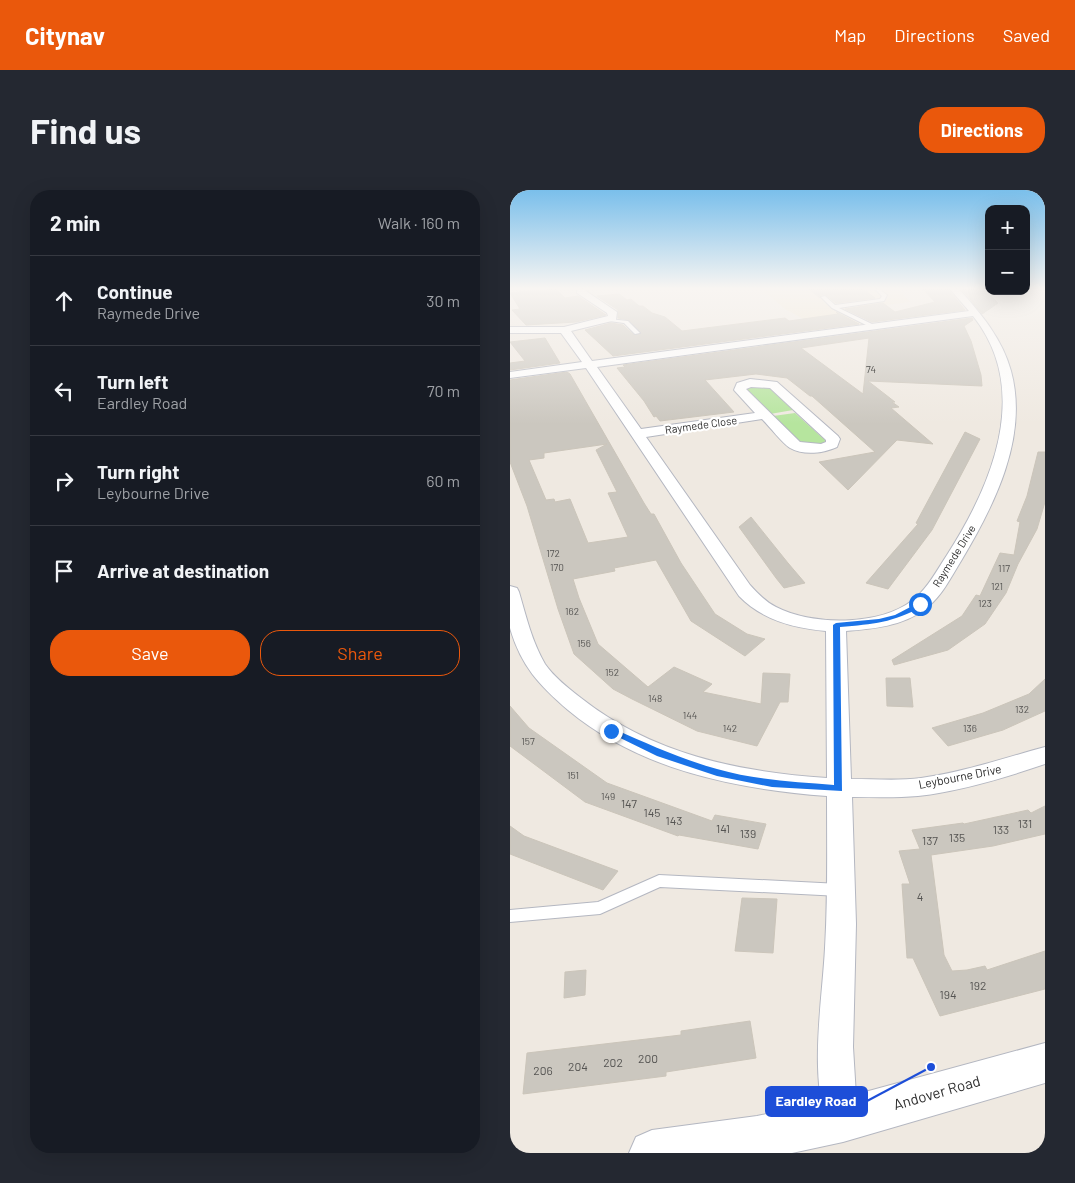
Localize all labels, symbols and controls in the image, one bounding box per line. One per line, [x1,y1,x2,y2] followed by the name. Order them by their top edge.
[25,21,105,50] text: Citynav
[834,24,866,46] text: Map
[894,24,975,46] text: Directions
[1003,24,1050,46] text: Saved
[919,107,1045,153] button: Directions
[30,109,141,151] text: Find us
[985,205,1030,295] map controls
[985,205,1030,250] button: +
[50,210,100,235] text: 2 min
[378,213,460,232] text: Walk · 160 m
[985,250,1030,295] button: −
[97,280,173,303] text: Continue
[50,287,78,315] icon: ahead
[426,291,460,310] text: 30 m
[97,303,200,322] text: Raymede Drive
[866,363,876,375] house number: 74
[97,370,168,393] text: Turn left
[50,377,78,405] icon: left
[427,381,460,400] text: 70 m
[97,393,187,412] text: Eardley Road
[664,413,738,436] street label: Raymede Close
[97,460,179,483] text: Turn right
[50,467,78,495] icon: right
[426,471,460,490] text: 60 m
[97,483,209,502] text: Leybourne Drive
[929,522,978,589] street label: Raymede Drive
[546,547,560,559] house number: 172
[50,557,78,585] icon: arrive
[97,559,269,582] text: Arrive at destination
[550,561,564,573] house number: 170
[998,562,1010,574] house number: 117
[991,580,1003,592] house number: 121
[909,593,932,616] route start
[978,597,992,609] house number: 123
[565,605,579,617] house number: 162
[50,630,250,676] button: Save
[260,630,460,676] button: Share
[577,637,591,649] house number: 156
[605,666,619,678] house number: 152
[648,692,662,704] house number: 148
[1015,703,1029,715] house number: 132
[683,709,697,721] house number: 144
[600,720,623,743] route end
[723,722,737,734] house number: 142
[963,722,977,734] house number: 136
[521,735,535,747] house number: 157
[917,761,1003,791] street label: Leybourne Drive
[567,769,579,781] house number: 151
[601,790,615,802] house number: 149
[621,796,637,810] house number: 147
[644,805,660,819] house number: 145
[666,813,683,827] house number: 143
[1018,816,1032,830] house number: 131
[716,821,730,835] house number: 141
[993,822,1009,836] house number: 133
[740,826,756,840] house number: 139
[949,830,965,844] house number: 135
[922,833,938,847] house number: 137
[917,889,923,903] house number: 4
[970,978,986,992] house number: 192
[939,987,957,1001] house number: 194
[638,1051,658,1065] house number: 200
[603,1055,623,1069] house number: 202
[568,1059,588,1073] house number: 204
[533,1063,553,1077] house number: 206
[891,1071,982,1113] street label: Andover Road
[766,1087,867,1116] callout: Eardley Road
[776,1092,856,1109] text: Eardley Road

